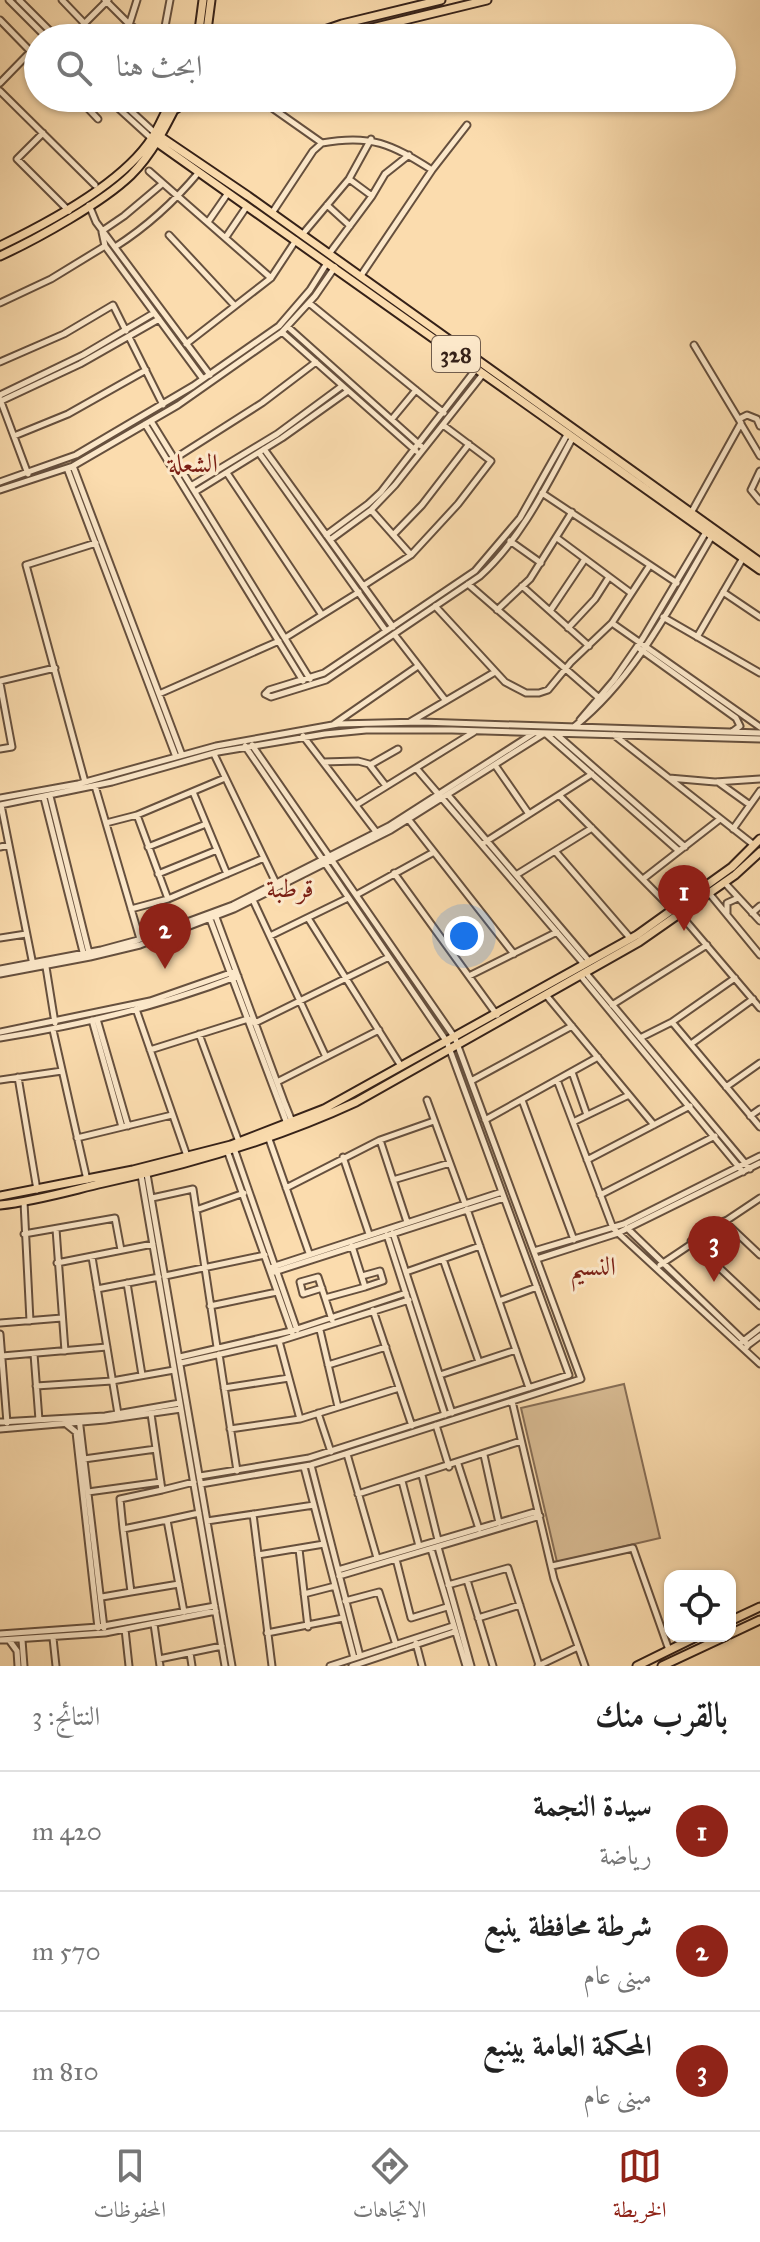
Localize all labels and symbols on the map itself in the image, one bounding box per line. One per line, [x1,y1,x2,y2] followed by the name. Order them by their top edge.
[432,336,480,372] road number: 328
[166,447,218,479] district label: الشعلة
[658,865,710,931] pin: 1
[266,872,314,905] district label: قرطبة
[139,903,191,969] pin: 2
[444,916,484,956] your location
[688,1216,740,1282] pin: 3
[570,1250,616,1292] district label: النسيم

